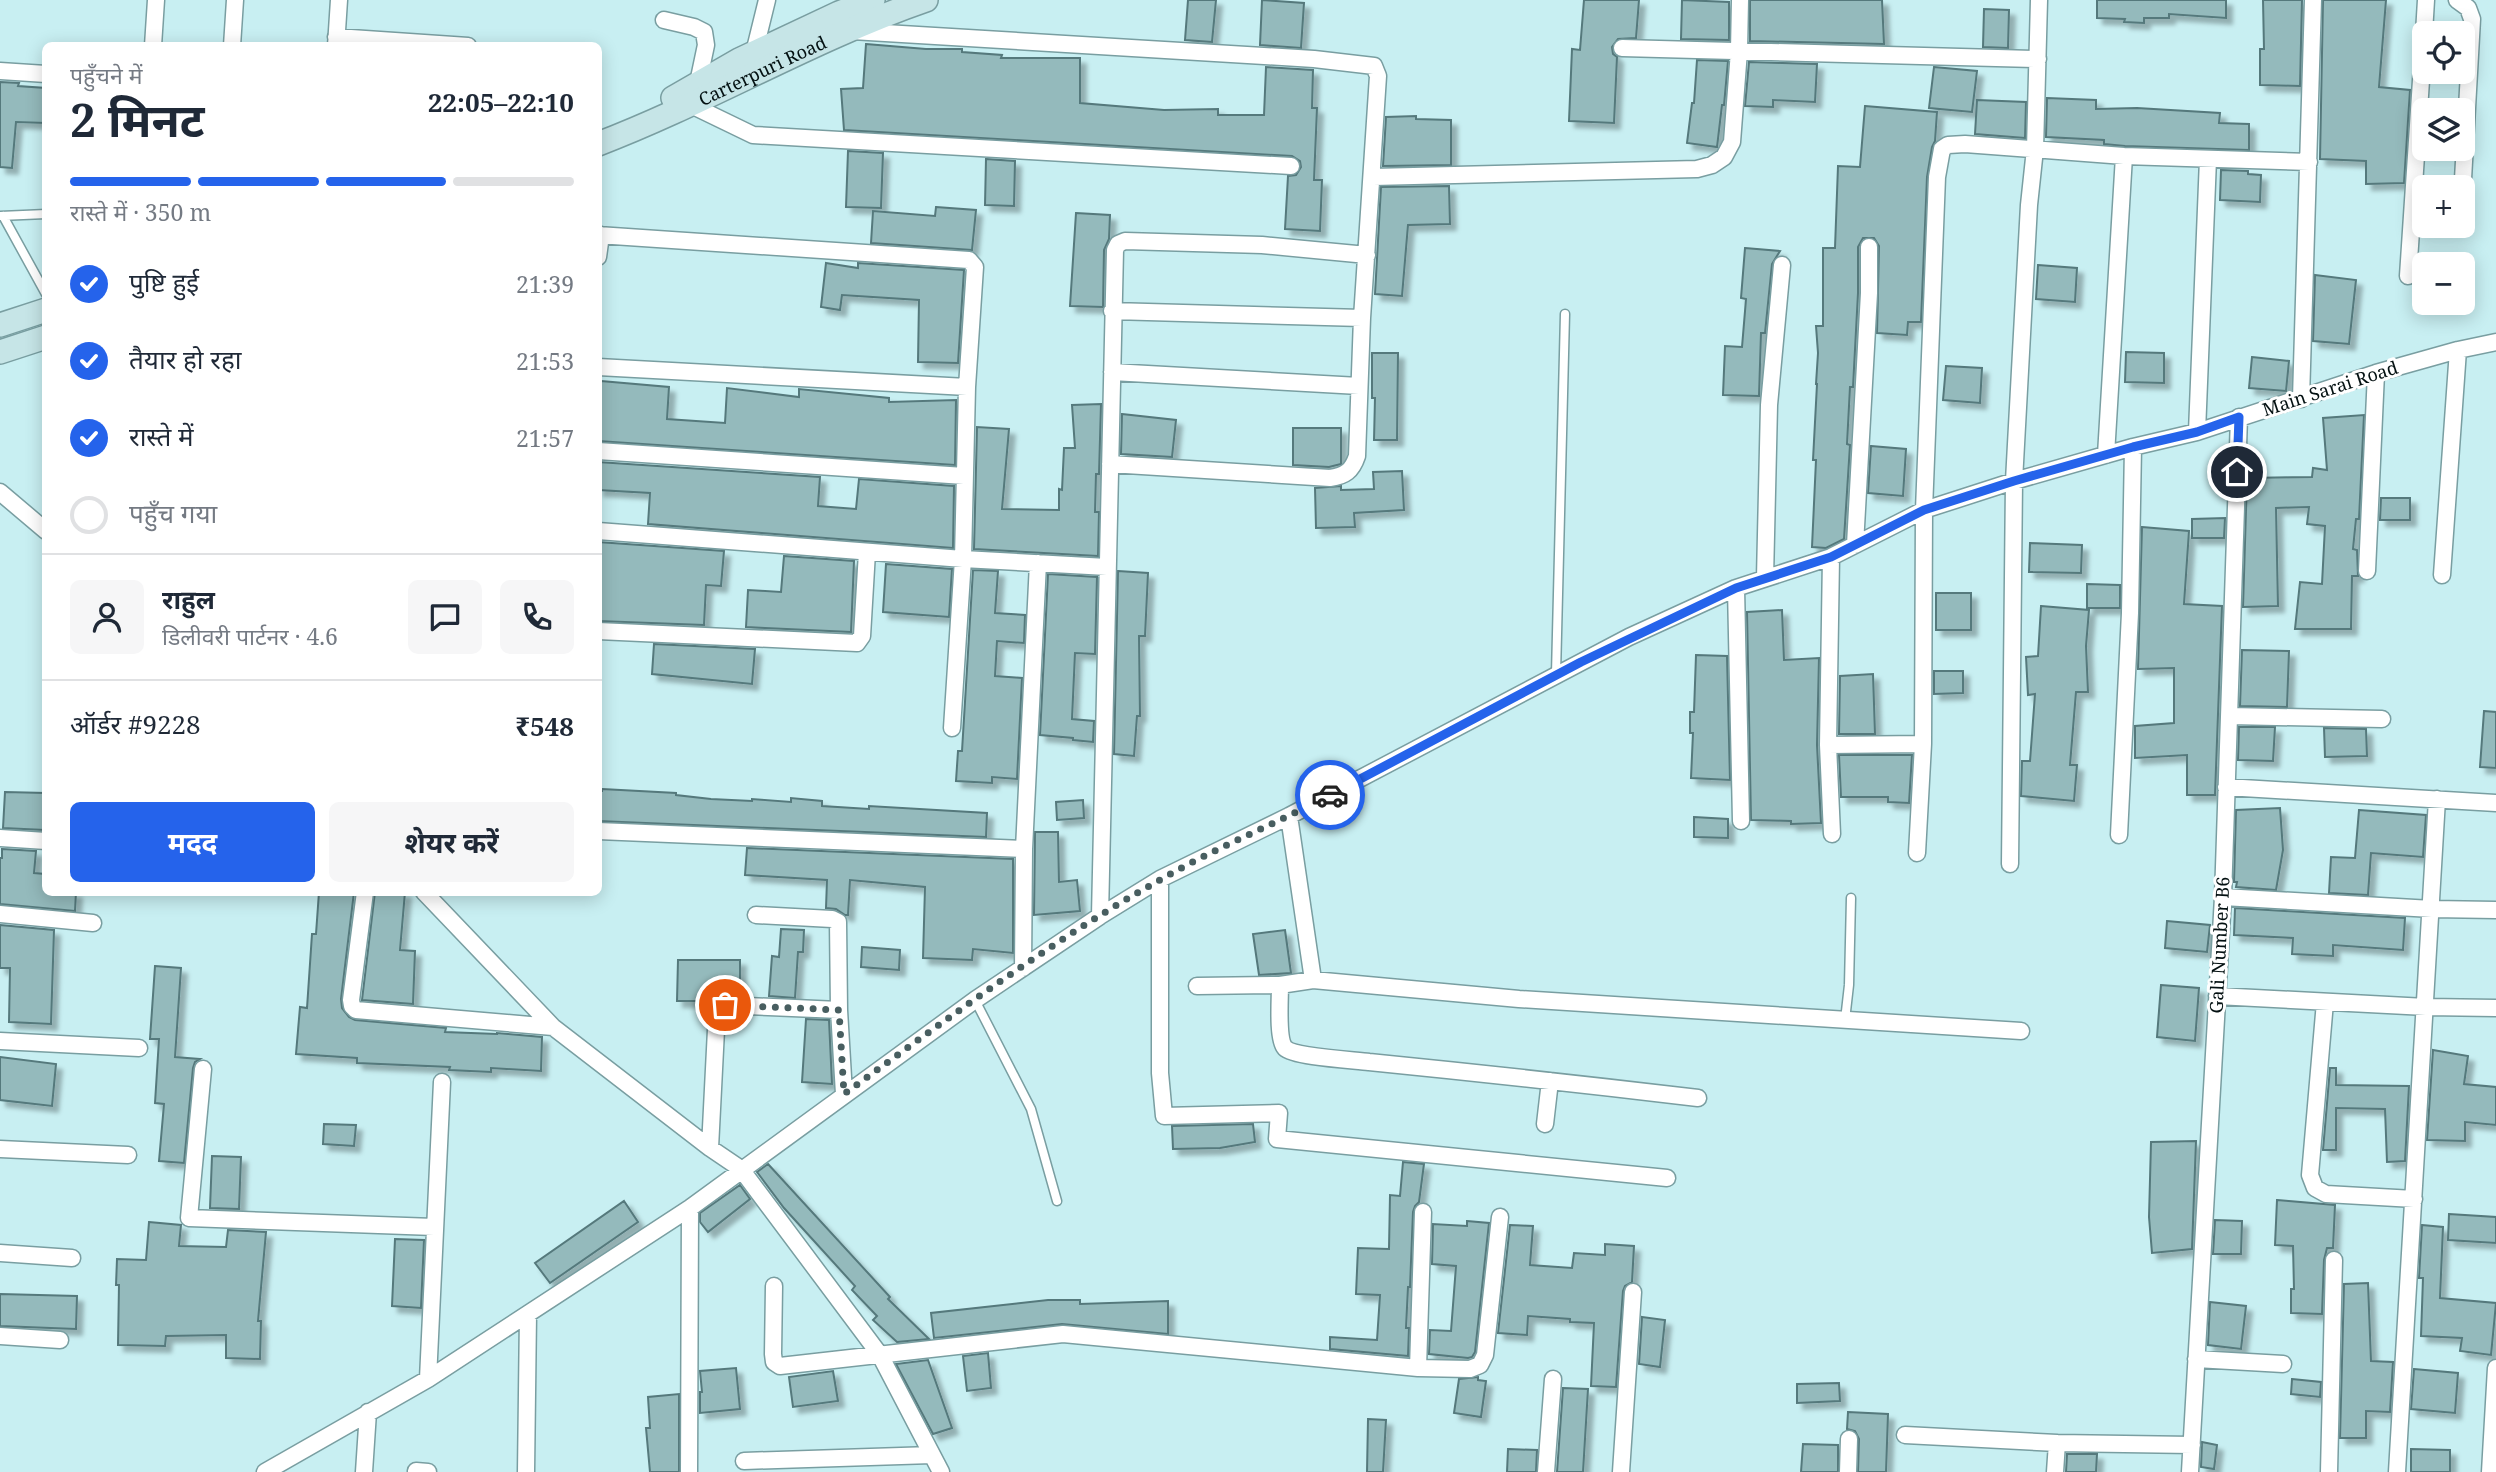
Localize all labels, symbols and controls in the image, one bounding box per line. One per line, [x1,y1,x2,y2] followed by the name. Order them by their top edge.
[2412,21,2475,315] map controls
[2412,21,2475,84] button: locate
[694,30,830,111] street label: Carterpuri Road
[70,59,142,91] text: पहुँचने में
[428,84,574,120] text: 22:05–22:10
[70,88,205,150] text: 2 मिनट
[2412,98,2475,161] button: layers
[2412,175,2475,238] button: +
[70,196,211,228] text: रास्ते में · 350 m
[2412,252,2475,315] button: −
[129,264,199,300] text: पुष्टि हुई
[70,265,108,303] icon: check
[516,268,574,300] text: 21:39
[129,341,242,377] text: तैयार हो रहा
[70,342,108,380] icon: check
[516,345,574,377] text: 21:53
[2259,355,2401,421] street label: Main Sarai Road
[129,418,194,454] text: रास्ते में
[70,419,108,457] icon: check
[516,422,574,454] text: 21:57
[2207,442,2267,502] pin
[2218,453,2256,491] icon: home
[129,495,217,531] text: पहुँच गया
[70,580,144,654] button: person
[408,580,482,654] button: chat
[500,580,574,654] button: phone
[162,581,215,617] text: राहुल
[162,620,338,652] text: डिलीवरी पार्टनर · 4.6
[70,706,201,742] text: ऑर्डर #9228
[515,708,574,744] text: ₹548
[1295,760,1365,830] courier
[1311,776,1349,814] icon: car
[70,802,315,882] button: मदद
[329,802,574,882] button: शेयर करें
[2203,876,2235,1014] street label: Gali Number B6
[695,975,755,1035] pin
[706,986,744,1024] icon: bag

